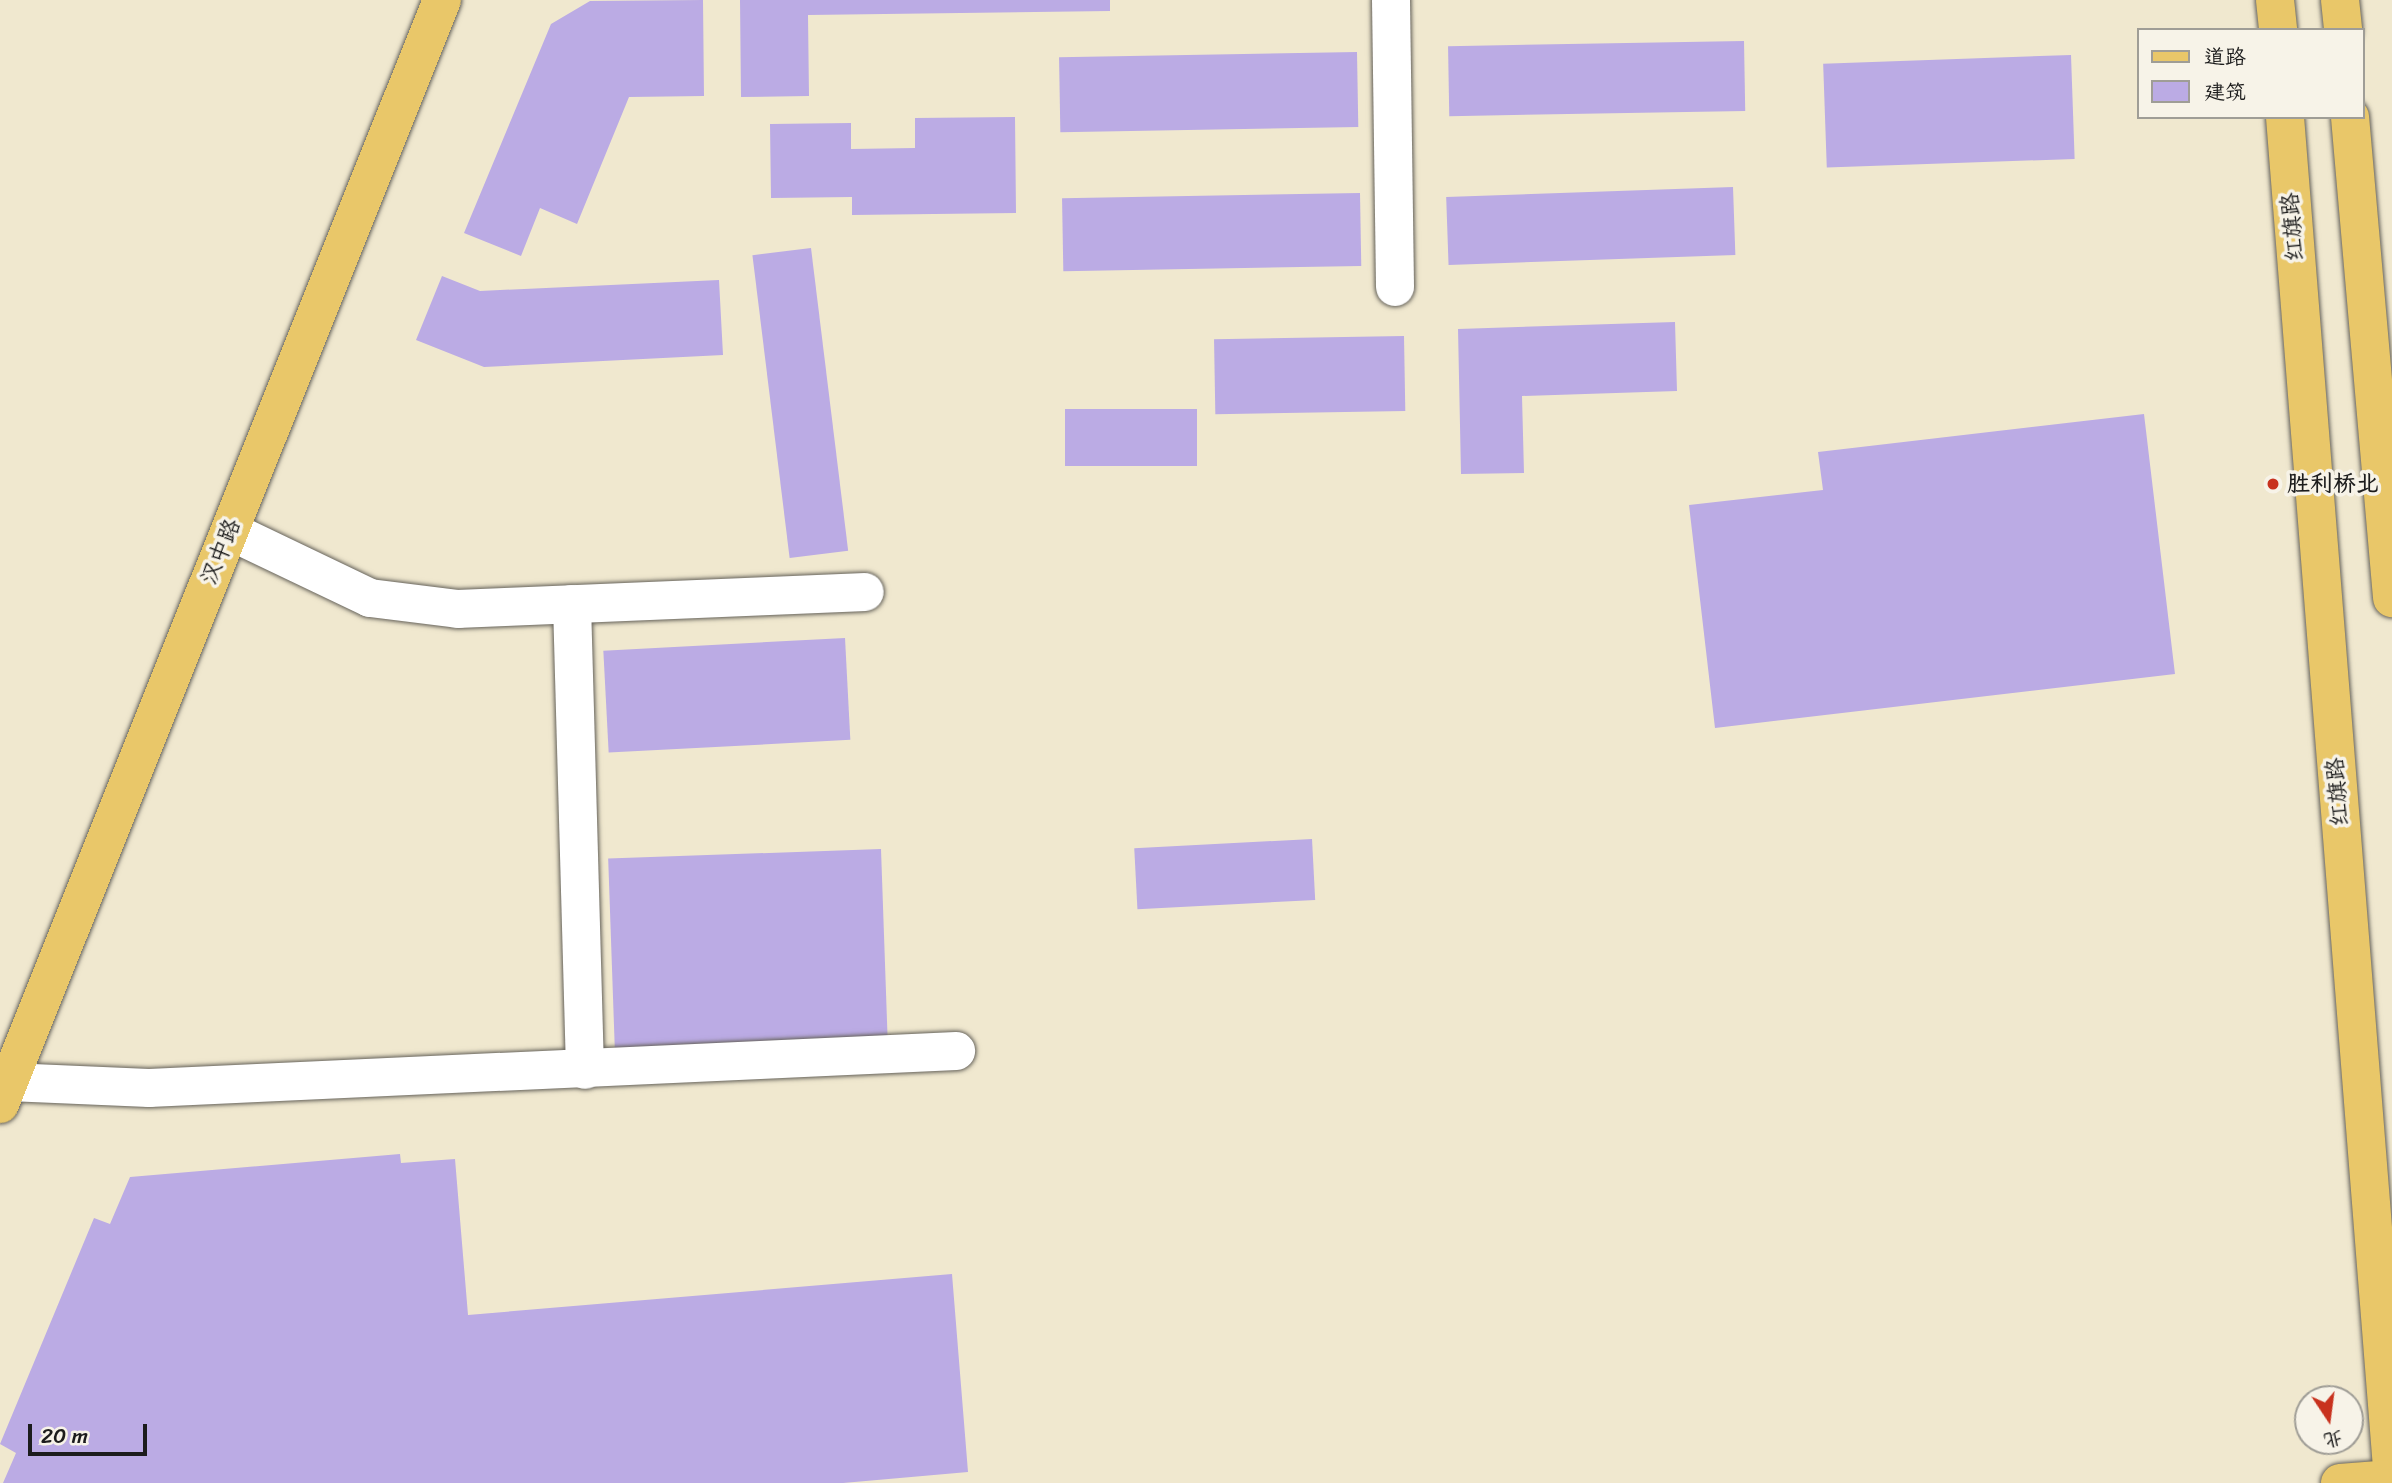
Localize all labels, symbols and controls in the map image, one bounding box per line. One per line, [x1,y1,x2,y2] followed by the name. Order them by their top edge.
[2136,28,2364,119] legend
[2204,38,2246,76] text: 道路
[2204,73,2246,111] text: 建筑
[2276,191,2310,263] street label: 红旗路
[2287,470,2379,498] place label: 胜利桥北
[2265,476,2281,492] marker: 胜利桥北
[195,515,247,589] street label: 汉中路
[2321,756,2355,828] street label: 红旗路
[2294,1385,2364,1455] north arrow
[32,1410,150,1454] scale bar
[41,1417,88,1455] text: 20 m
[2320,1421,2346,1457] text: 北

